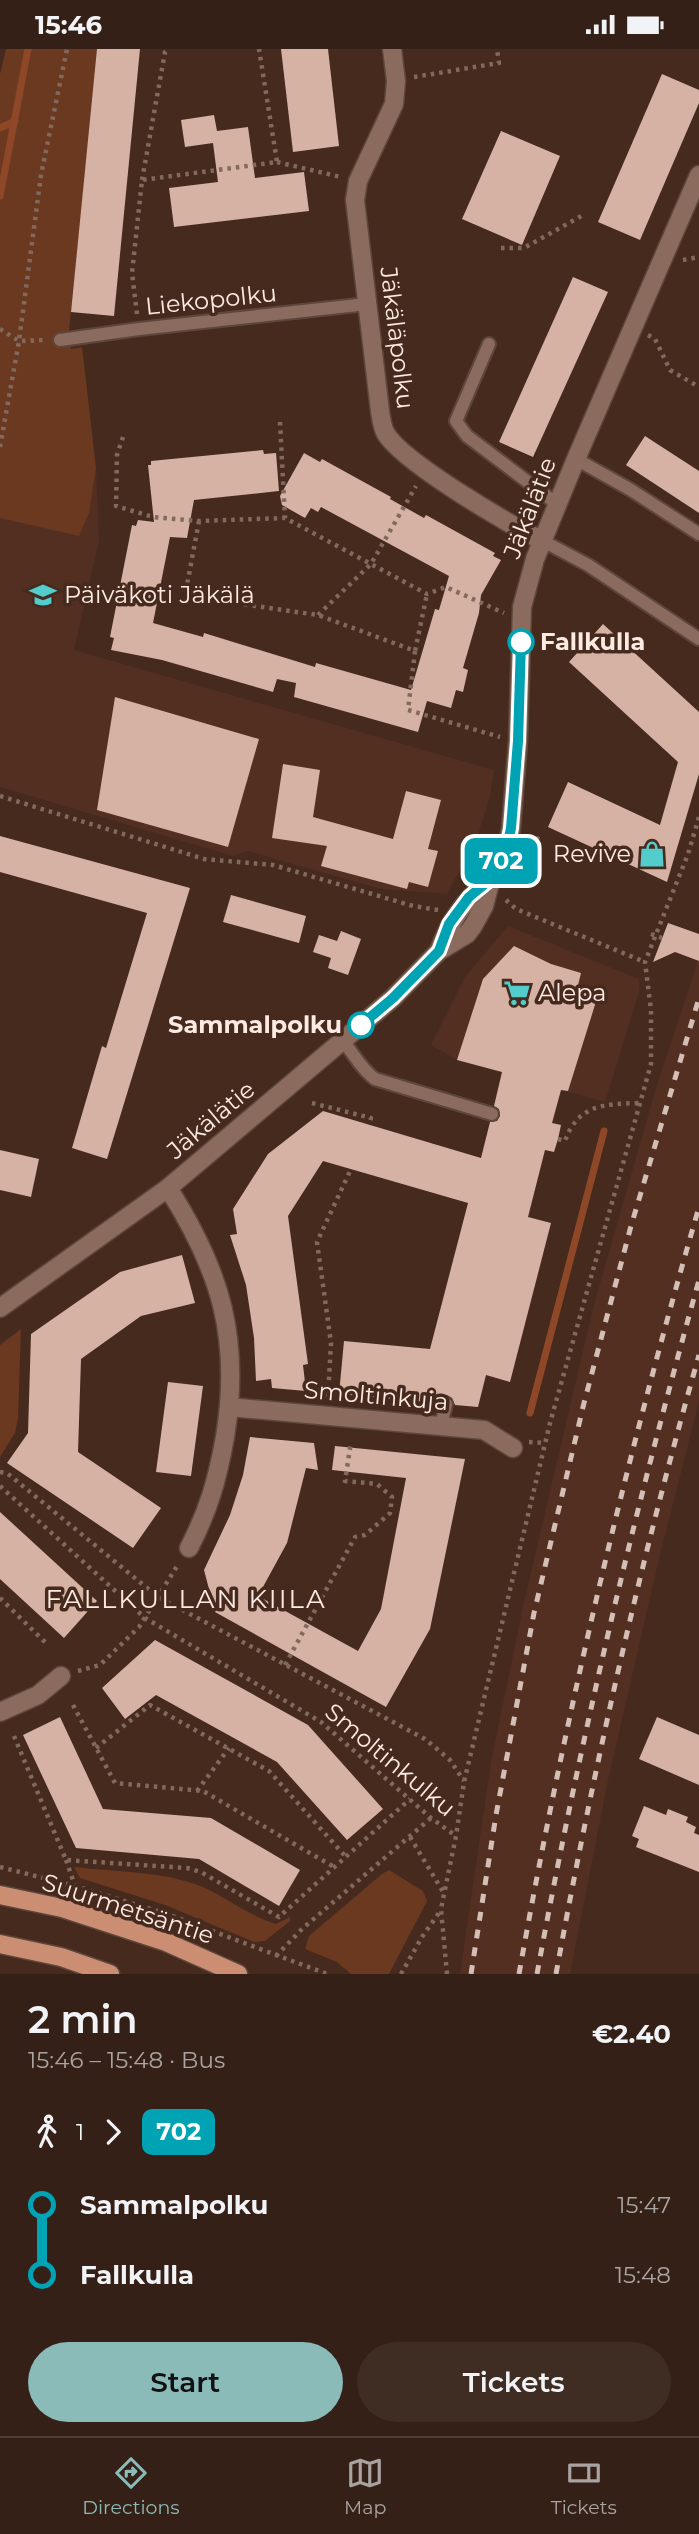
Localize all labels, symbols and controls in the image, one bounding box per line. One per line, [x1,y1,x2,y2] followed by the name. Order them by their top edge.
[35,9,102,41] text: 15:46
[374,264,421,411] street label: Jäkäläpolku
[144,278,278,321] street label: Liekopolku
[497,453,562,563] street label: Jäkälätie
[28,580,58,610] school or university icon: Päiväkoti Jäkälä
[64,580,255,609] place label: Päiväkoti Jäkälä
[540,627,645,656] place label: Fallkulla
[508,629,534,655] marker: Fallkulla
[461,838,541,884] line badge: 702
[553,839,631,868] place label: Revive
[637,839,667,869] shop icon: Revive
[479,846,523,875] text: 702
[502,978,532,1008] supermarket icon: Alepa
[538,978,607,1007] place label: Alepa
[168,1010,342,1039] place label: Sammalpolku
[348,1012,374,1038] marker: Sammalpolku
[160,1075,261,1165] street label: Jäkälätie
[303,1375,449,1416] street label: Smoltinkuja
[45,1583,327,1615] district label: FALLKULLAN KIILA
[319,1697,461,1822] street label: Smoltinkulku
[39,1867,218,1950] street label: Suurmetsäntie
[28,1996,138,2043] text: 2 min
[592,2018,671,2050] text: €2.40
[28,2046,225,2074] text: 15:46 – 15:48 · Bus
[28,2113,66,2151] icon: walk
[94,2113,132,2151] icon: forward
[156,2117,201,2146] text: 702
[76,2118,84,2146] text: 1
[80,2189,268,2221] text: Sammalpolku
[617,2191,671,2219] text: 15:47
[80,2259,194,2291] text: Fallkulla
[615,2261,671,2289] text: 15:48
[28,2342,343,2422] button: Start
[357,2342,671,2422] button: Tickets
[82,2454,180,2519] tab: Directions
[344,2454,386,2519] tab: Map
[551,2454,617,2519] tab: Tickets

